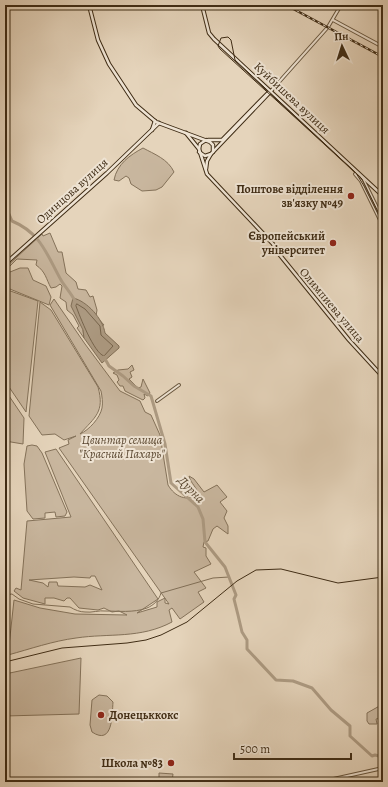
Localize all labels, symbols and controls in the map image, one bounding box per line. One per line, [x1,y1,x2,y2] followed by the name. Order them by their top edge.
[322,26,362,66] north arrow
[334,29,350,45] text: Пн
[250,59,334,138] street label: Куйбишева вулиця
[33,154,111,227] street label: Одинцова вулиця
[236,181,343,211] place label: Поштове відділення зв'язку №49
[346,191,356,201] marker: Поштове відділення зв'язку №49
[248,228,326,258] place label: Європейський університет
[328,238,338,248] marker: Європейський університет
[296,264,368,346] street label: Олимпиева улица
[79,432,165,462] park label: Цвинтар селища "Красний Пахарь"
[174,471,209,507] water label: Дурна
[109,707,178,723] place label: Донецьккокс
[96,710,106,720] marker: Донецьккокс
[234,735,351,761] scale bar
[240,741,270,757] text: 500 m
[101,755,163,771] place label: Школа №83
[166,758,176,768] marker: Школа №83

